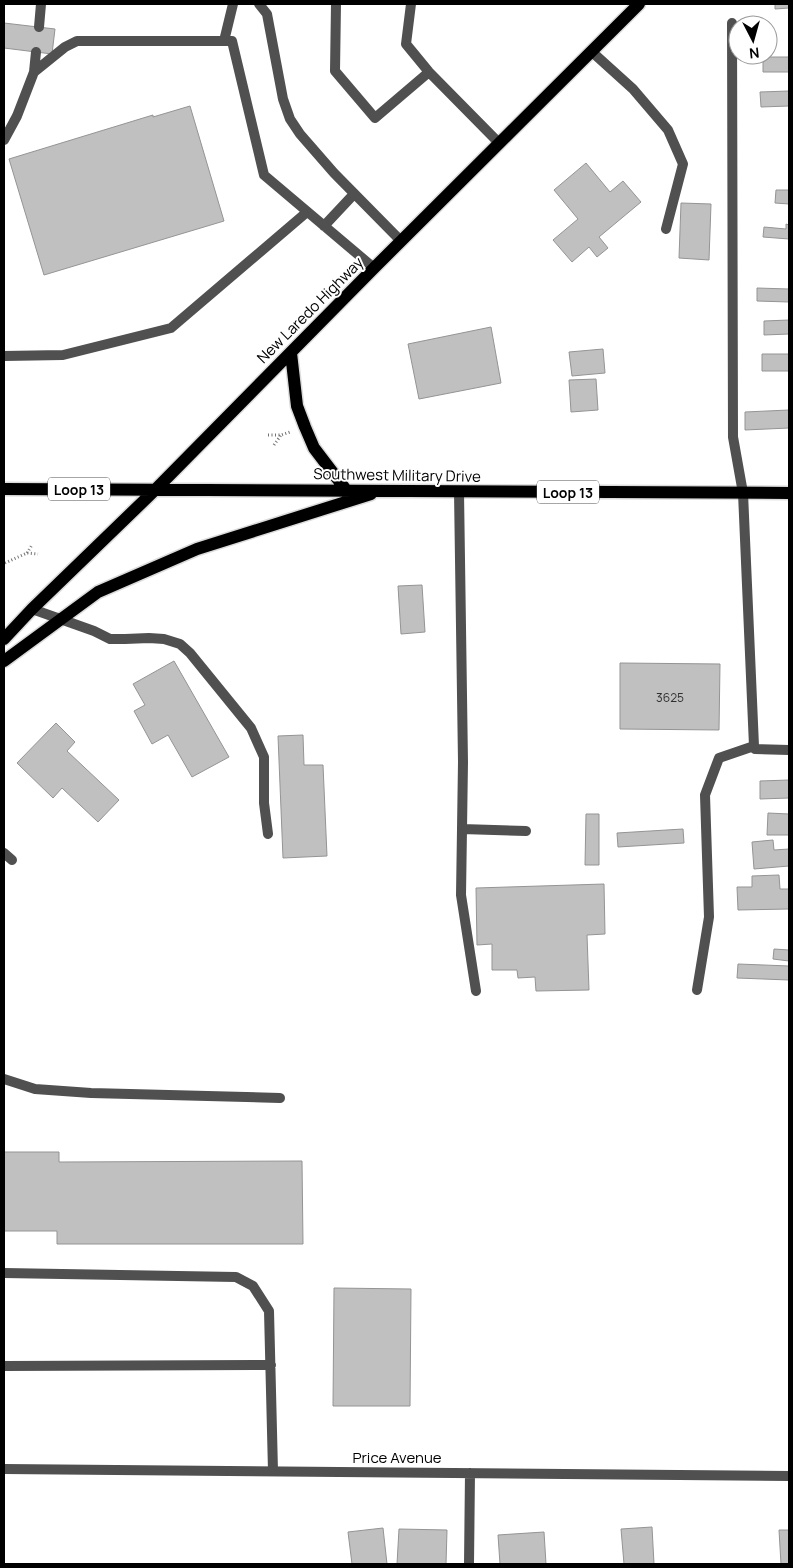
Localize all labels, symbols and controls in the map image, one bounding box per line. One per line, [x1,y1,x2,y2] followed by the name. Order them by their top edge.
[728,15,778,65] north arrow
[748,43,760,63] text: N
[252,252,368,368] street label: New Laredo Highway
[313,463,481,487] street label: Southwest Military Drive
[48,478,110,500] road number: Loop 13
[537,481,599,504] road number: Loop 13
[656,689,684,706] house number: 3625
[352,1447,442,1468] street label: Price Avenue

